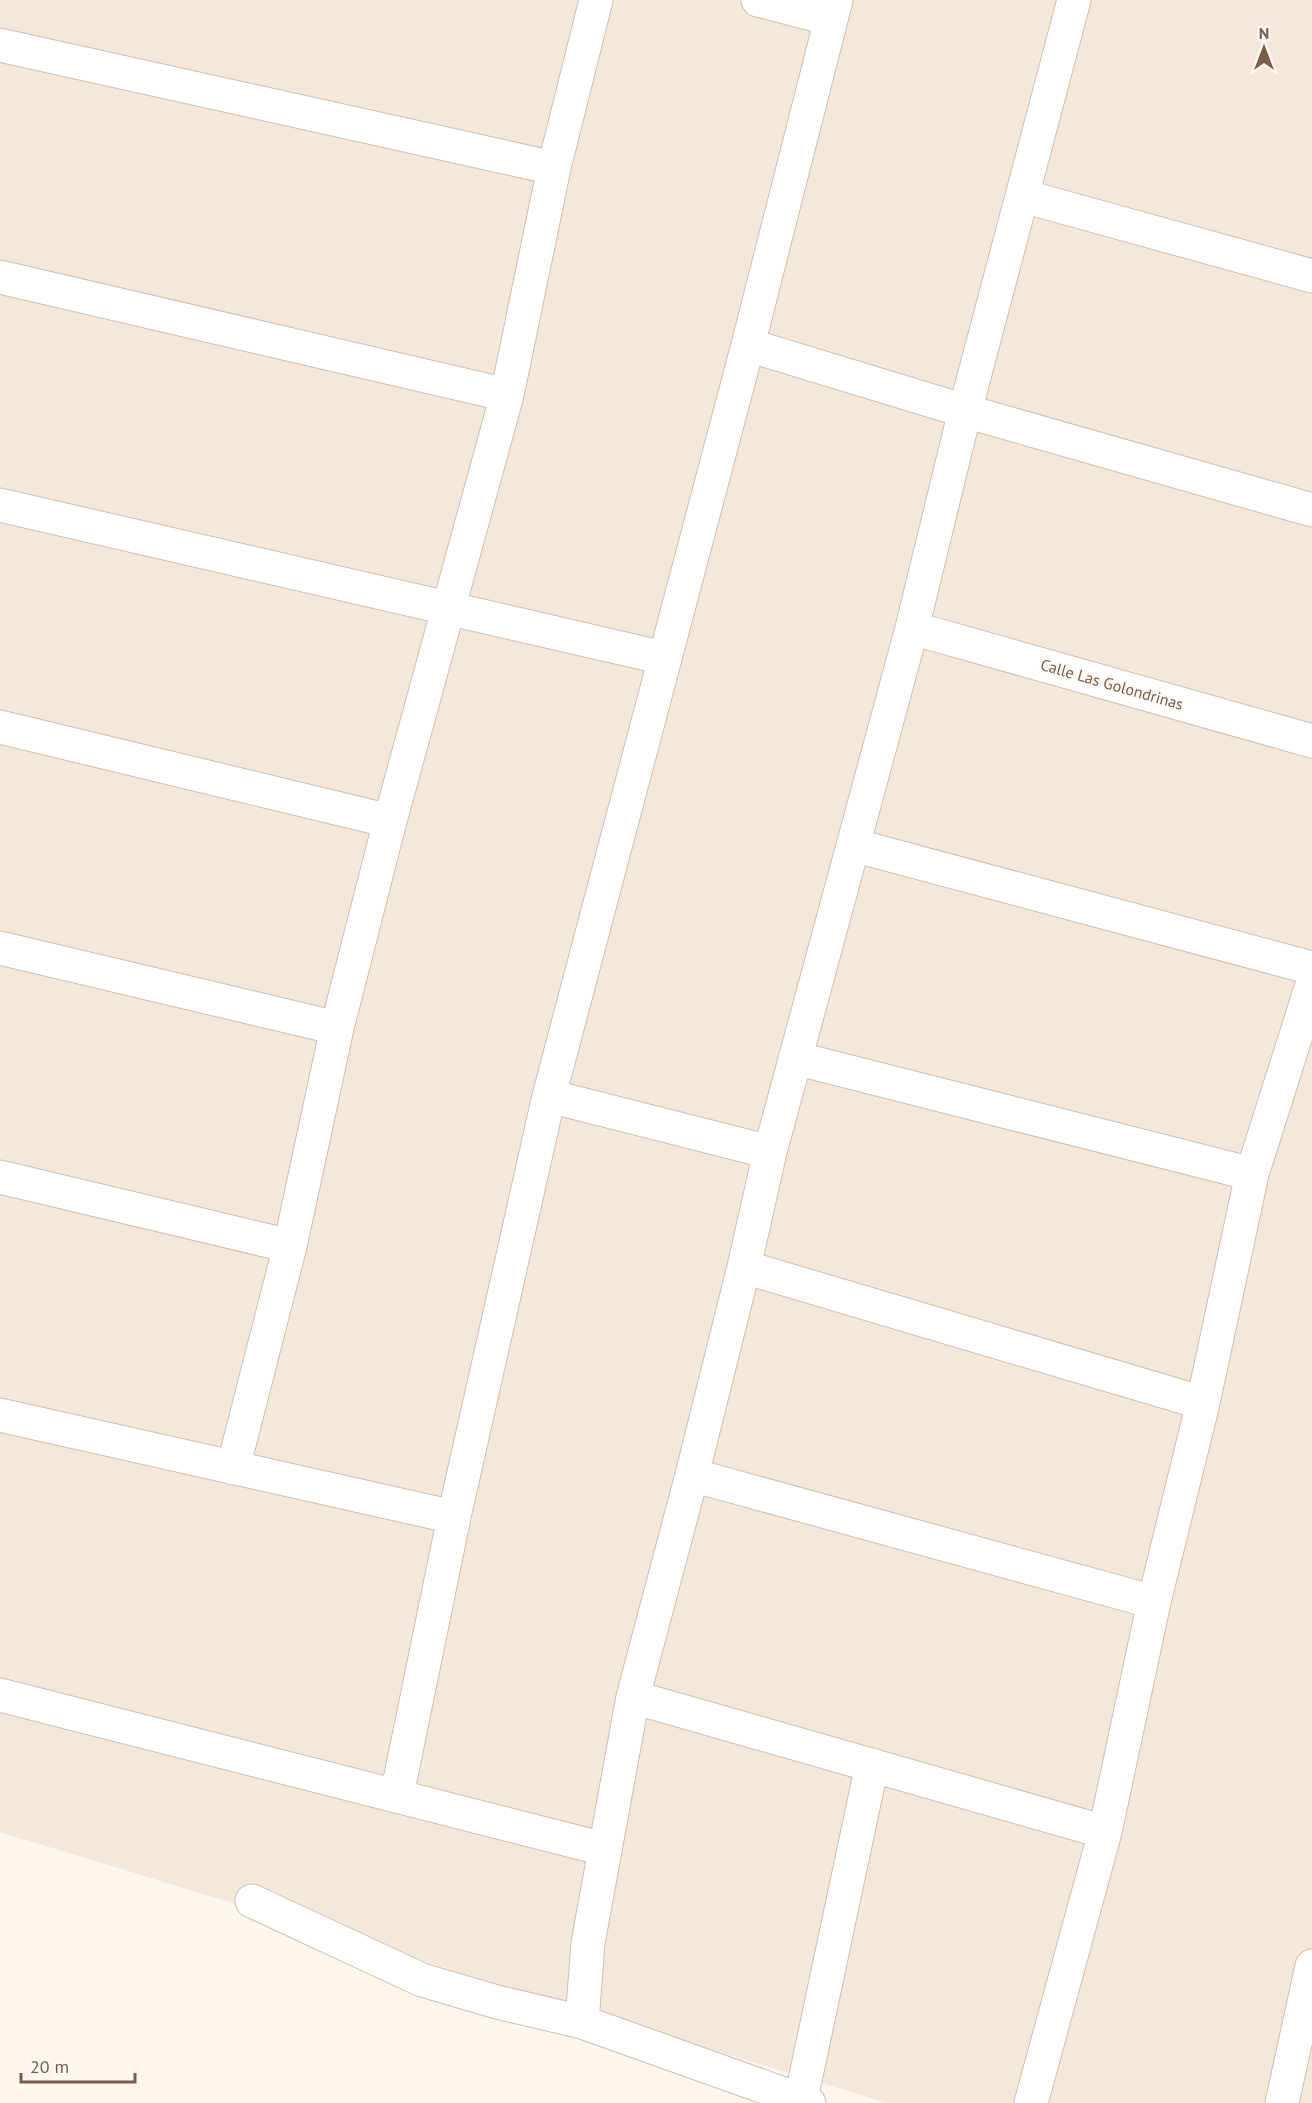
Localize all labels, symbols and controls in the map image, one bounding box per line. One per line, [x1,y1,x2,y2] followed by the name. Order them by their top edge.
[1234,18,1294,78] north arrow
[1259,23,1269,43] text: N
[1038,654,1186,714] street label: Calle Las Golondrinas
[21,2046,135,2084] scale bar
[30,2055,69,2078] text: 20 m

